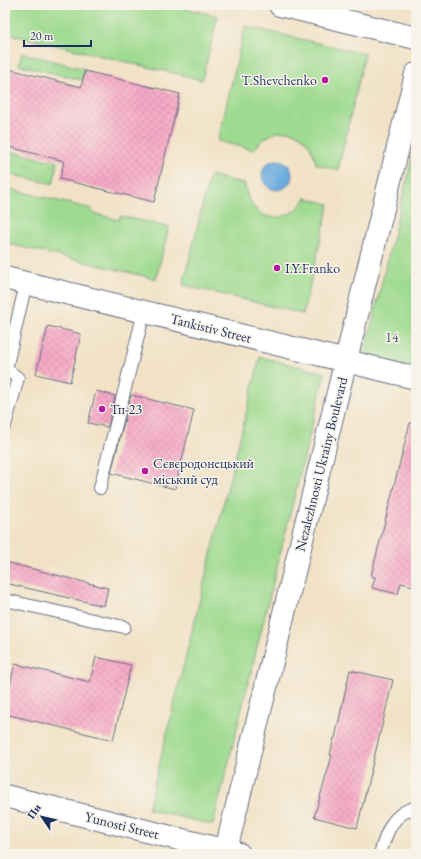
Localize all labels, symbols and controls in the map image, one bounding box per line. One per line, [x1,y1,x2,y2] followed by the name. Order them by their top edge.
[24,22,91,48] scale bar
[30,28,54,44] text: 20 m
[241,71,317,89] place label: T.Shevchenko
[320,75,330,85] marker: T.Shevchenko
[285,259,340,277] place label: I.Y.Franko
[272,263,282,273] marker: I.Y.Franko
[169,309,254,347] street label: Tankistiv Street
[385,328,399,346] park label: 14
[291,374,352,553] street label: Nezalezhnosti Ukrainy Boulevard
[110,400,143,418] place label: Тп-23
[97,404,107,414] marker: Тп-23
[153,454,255,488] place label: Сєвєродонецький міський суд
[140,466,150,476] marker: Сєвєродонецький міський суд
[22,797,62,837] north arrow
[24,801,44,821] text: Пн
[83,807,161,843] street label: Yunosti Street

